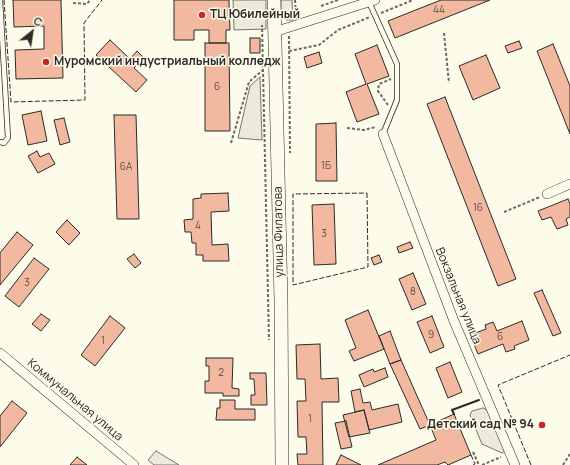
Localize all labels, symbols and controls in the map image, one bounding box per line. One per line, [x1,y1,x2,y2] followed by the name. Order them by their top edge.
[433,4,445,16] house number: 44
[210,8,300,22] place label: ТЦ Юбилейный
[197,10,207,20] marker: ТЦ Юбилейный
[12,12,52,52] north arrow
[31,13,46,30] text: С
[54,55,281,69] place label: Муромский индустриальный колледж
[41,57,51,67] marker: Муромский индустриальный колледж
[214,81,220,93] house number: 6
[321,160,331,172] house number: 1Б
[120,161,132,173] house number: 6А
[271,186,287,278] street label: улица Филатова
[473,202,483,214] house number: 16
[195,220,201,232] house number: 4
[321,228,327,240] house number: 3
[432,246,484,346] street label: Вокзальная улица
[24,277,30,289] house number: 3
[410,286,416,298] house number: 8
[428,329,434,341] house number: 9
[497,331,503,343] house number: 6
[101,335,105,347] house number: 1
[24,356,126,444] street label: Коммунальная улица
[218,367,224,379] house number: 2
[308,413,312,425] house number: 1
[427,418,534,432] place label: Детский сад № 94
[537,420,547,430] marker: Детский сад № 94

